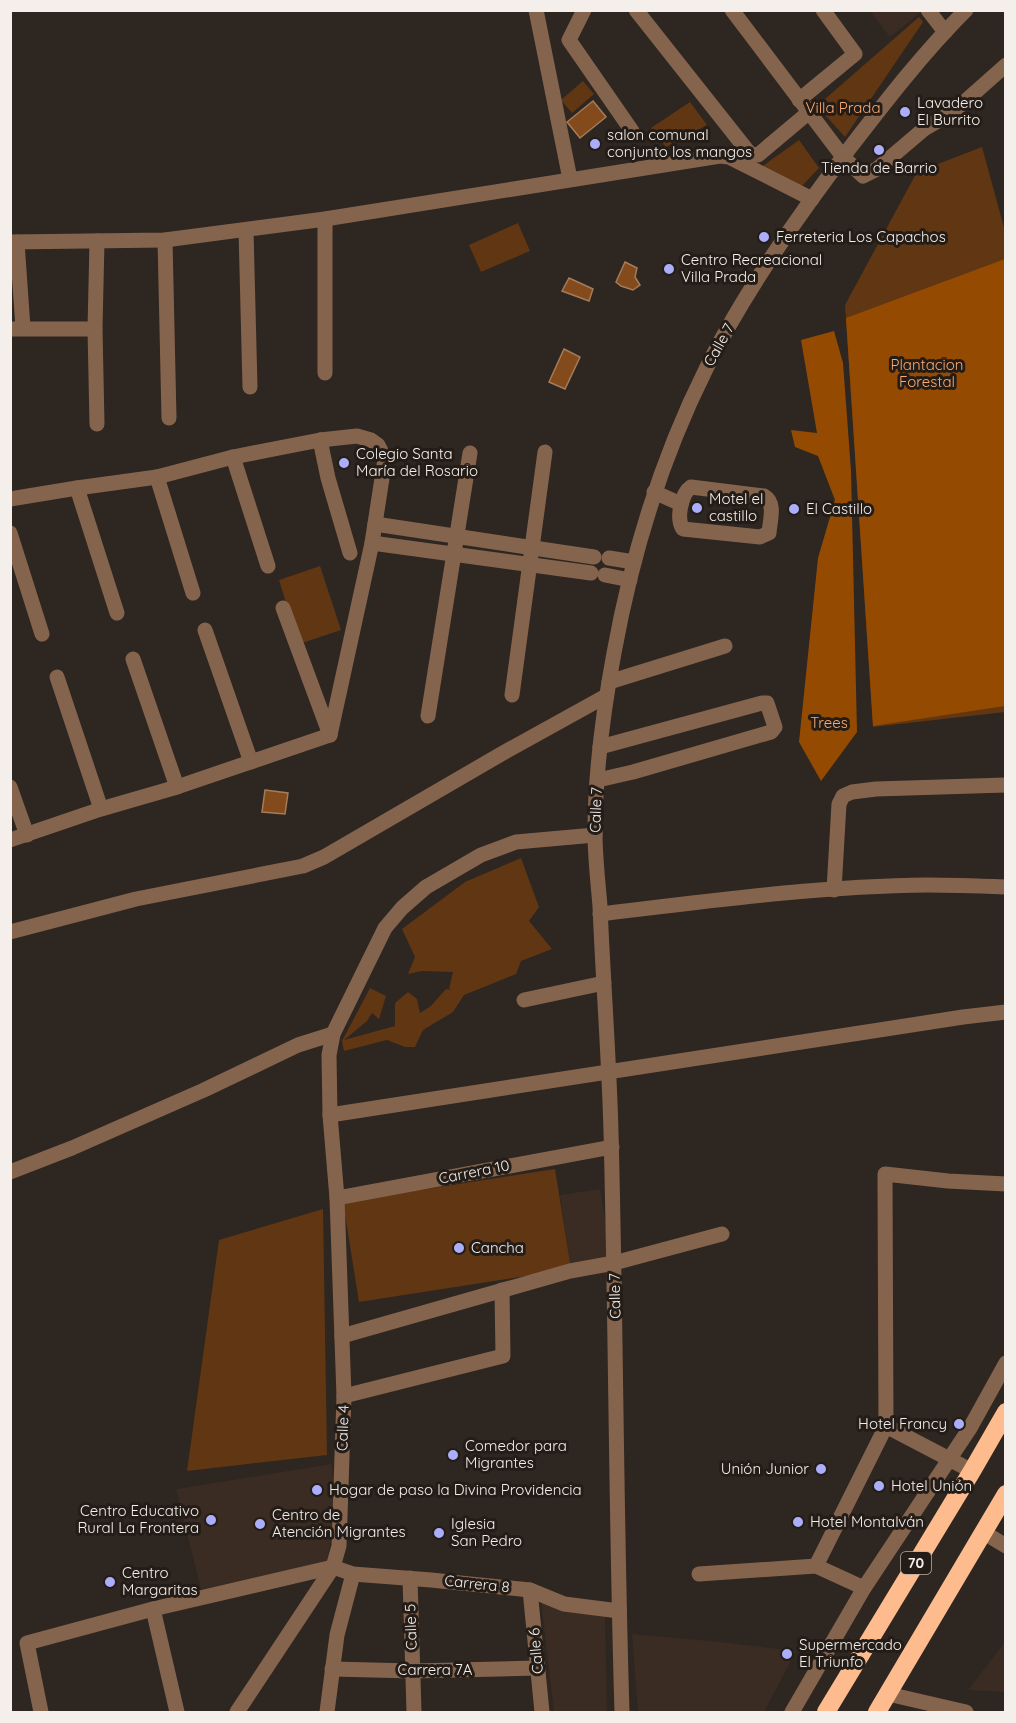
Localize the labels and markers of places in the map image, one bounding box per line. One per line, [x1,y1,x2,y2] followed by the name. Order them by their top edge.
[917,93,983,129] place label: Lavadero El Burrito
[898,105,912,119] marker: Lavadero El Burrito
[607,125,752,161] place label: salon comunal conjunto los mangos
[588,137,602,151] marker: salon comunal conjunto los mangos
[872,143,886,157] marker: Tienda de Barrio
[821,158,937,177] place label: Tienda de Barrio
[776,227,946,246] place label: Ferreteria Los Capachos
[757,230,771,244] marker: Ferreteria Los Capachos
[681,250,822,286] place label: Centro Recreacional Villa Prada
[662,262,676,276] marker: Centro Recreacional Villa Prada
[356,444,478,480] place label: Colegio Santa María del Rosario
[337,456,351,470] marker: Colegio Santa María del Rosario
[709,489,763,525] place label: Motel el castillo
[806,499,872,518] place label: El Castillo
[690,501,704,515] marker: Motel el castillo
[787,502,801,516] marker: El Castillo
[471,1238,524,1257] place label: Cancha
[452,1241,466,1255] marker: Cancha
[858,1414,947,1433] place label: Hotel Francy
[952,1417,966,1431] marker: Hotel Francy
[465,1436,567,1472] place label: Comedor para Migrantes
[446,1448,460,1462] marker: Comedor para Migrantes
[721,1459,809,1478] place label: Unión Junior
[814,1462,828,1476] marker: Unión Junior
[891,1476,972,1495] place label: Hotel Unión
[872,1479,886,1493] marker: Hotel Unión
[329,1480,582,1499] place label: Hogar de paso la Divina Providencia
[310,1483,324,1497] marker: Hogar de paso la Divina Providencia
[77,1501,199,1537] place label: Centro Educativo Rural La Frontera
[272,1505,405,1541] place label: Centro de Atención Migrantes
[810,1512,924,1531] place label: Hotel Montalván
[204,1513,218,1527] marker: Centro Educativo Rural La Frontera
[451,1514,522,1550] place label: Iglesia San Pedro
[791,1515,805,1529] marker: Hotel Montalván
[253,1517,267,1531] marker: Centro de Atención Migrantes
[432,1526,446,1540] marker: Iglesia San Pedro
[122,1563,198,1599] place label: Centro Margaritas
[103,1575,117,1589] marker: Centro Margaritas
[799,1635,902,1671] place label: Supermercado El Triunfo
[780,1647,794,1661] marker: Supermercado El Triunfo

